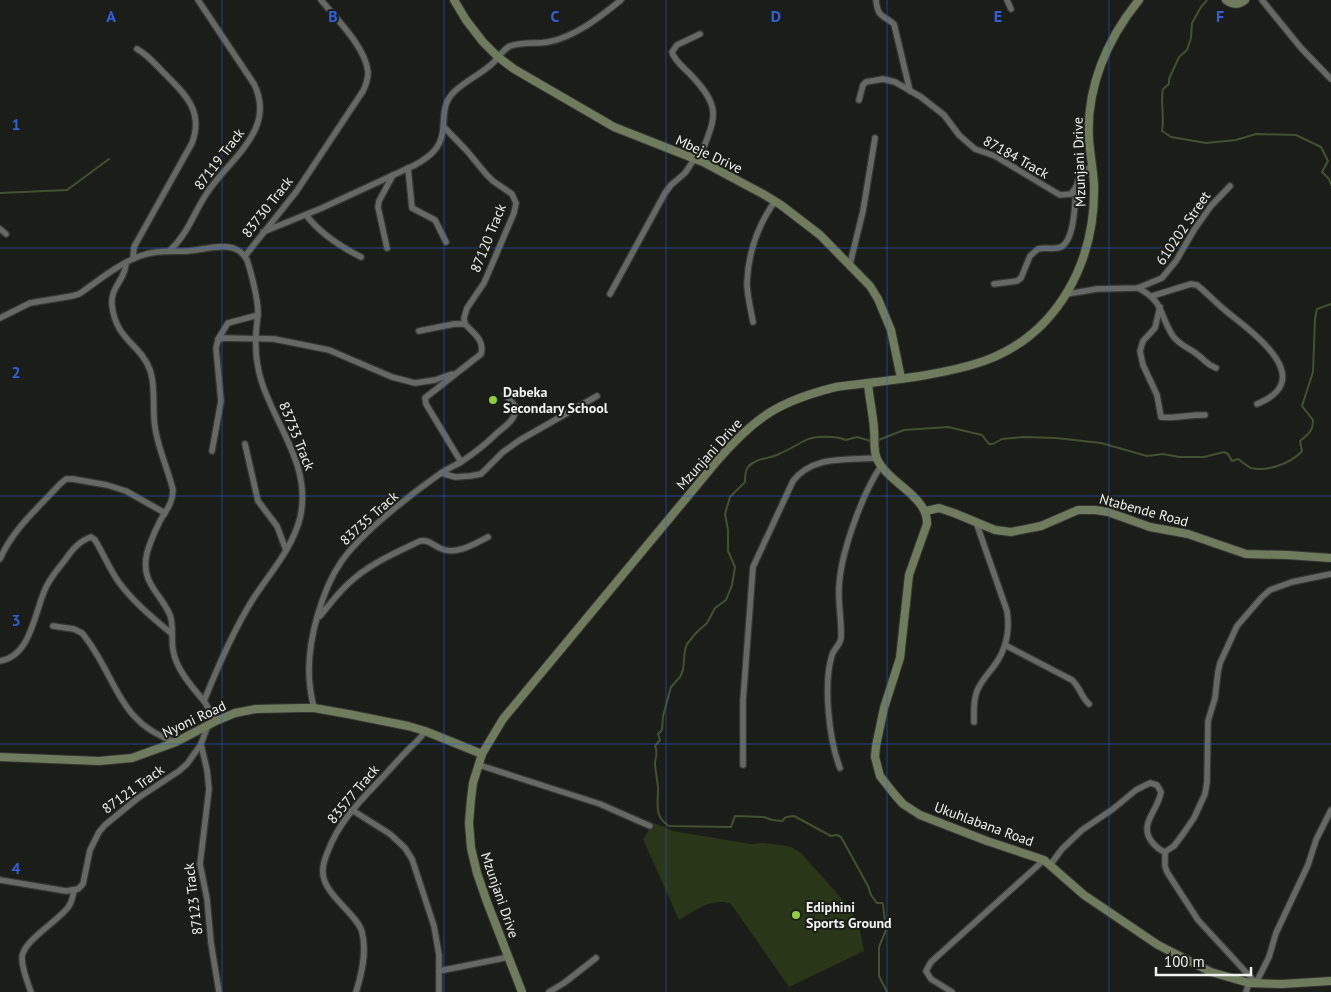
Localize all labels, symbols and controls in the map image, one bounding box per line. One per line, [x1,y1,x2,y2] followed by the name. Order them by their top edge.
[106,6,116,26] text: A
[328,6,338,26] text: B
[551,6,560,26] text: C
[771,6,781,26] text: D
[994,6,1002,26] text: E
[1216,6,1224,26] text: F
[11,114,21,134] text: 1
[1068,117,1090,207] street label: Mzunjani Drive
[190,124,248,193] street label: 87119 Track
[673,131,745,177] street label: Mbeje Drive
[980,132,1052,183] street label: 87184 Track
[238,173,297,241] street label: 83730 Track
[1152,187,1214,268] street label: 610202 Street
[466,201,510,275] street label: 87120 Track
[11,362,21,382] text: 2
[503,383,609,417] place label: Dabeka Secondary School
[487,394,499,406] marker: Dabeka Secondary School
[275,399,319,473] street label: 83733 Track
[672,415,746,493] street label: Mzunjani Drive
[336,487,402,549] street label: 83735 Track
[1097,489,1191,531] street label: Ntabende Road
[11,610,21,630] text: 3
[159,696,229,742] street label: Nyoni Road
[98,760,168,818] street label: 87121 Track
[323,761,383,827] street label: 83577 Track
[932,798,1036,850] street label: Ukuhlabana Road
[477,850,523,940] street label: Mzunjani Drive
[11,858,21,878] text: 4
[180,862,206,936] street label: 87123 Track
[806,898,892,932] place label: Ediphini Sports Ground
[790,909,802,921] marker: Ediphini Sports Ground
[1156,944,1251,976] scale bar
[1164,952,1205,971] text: 100 m

